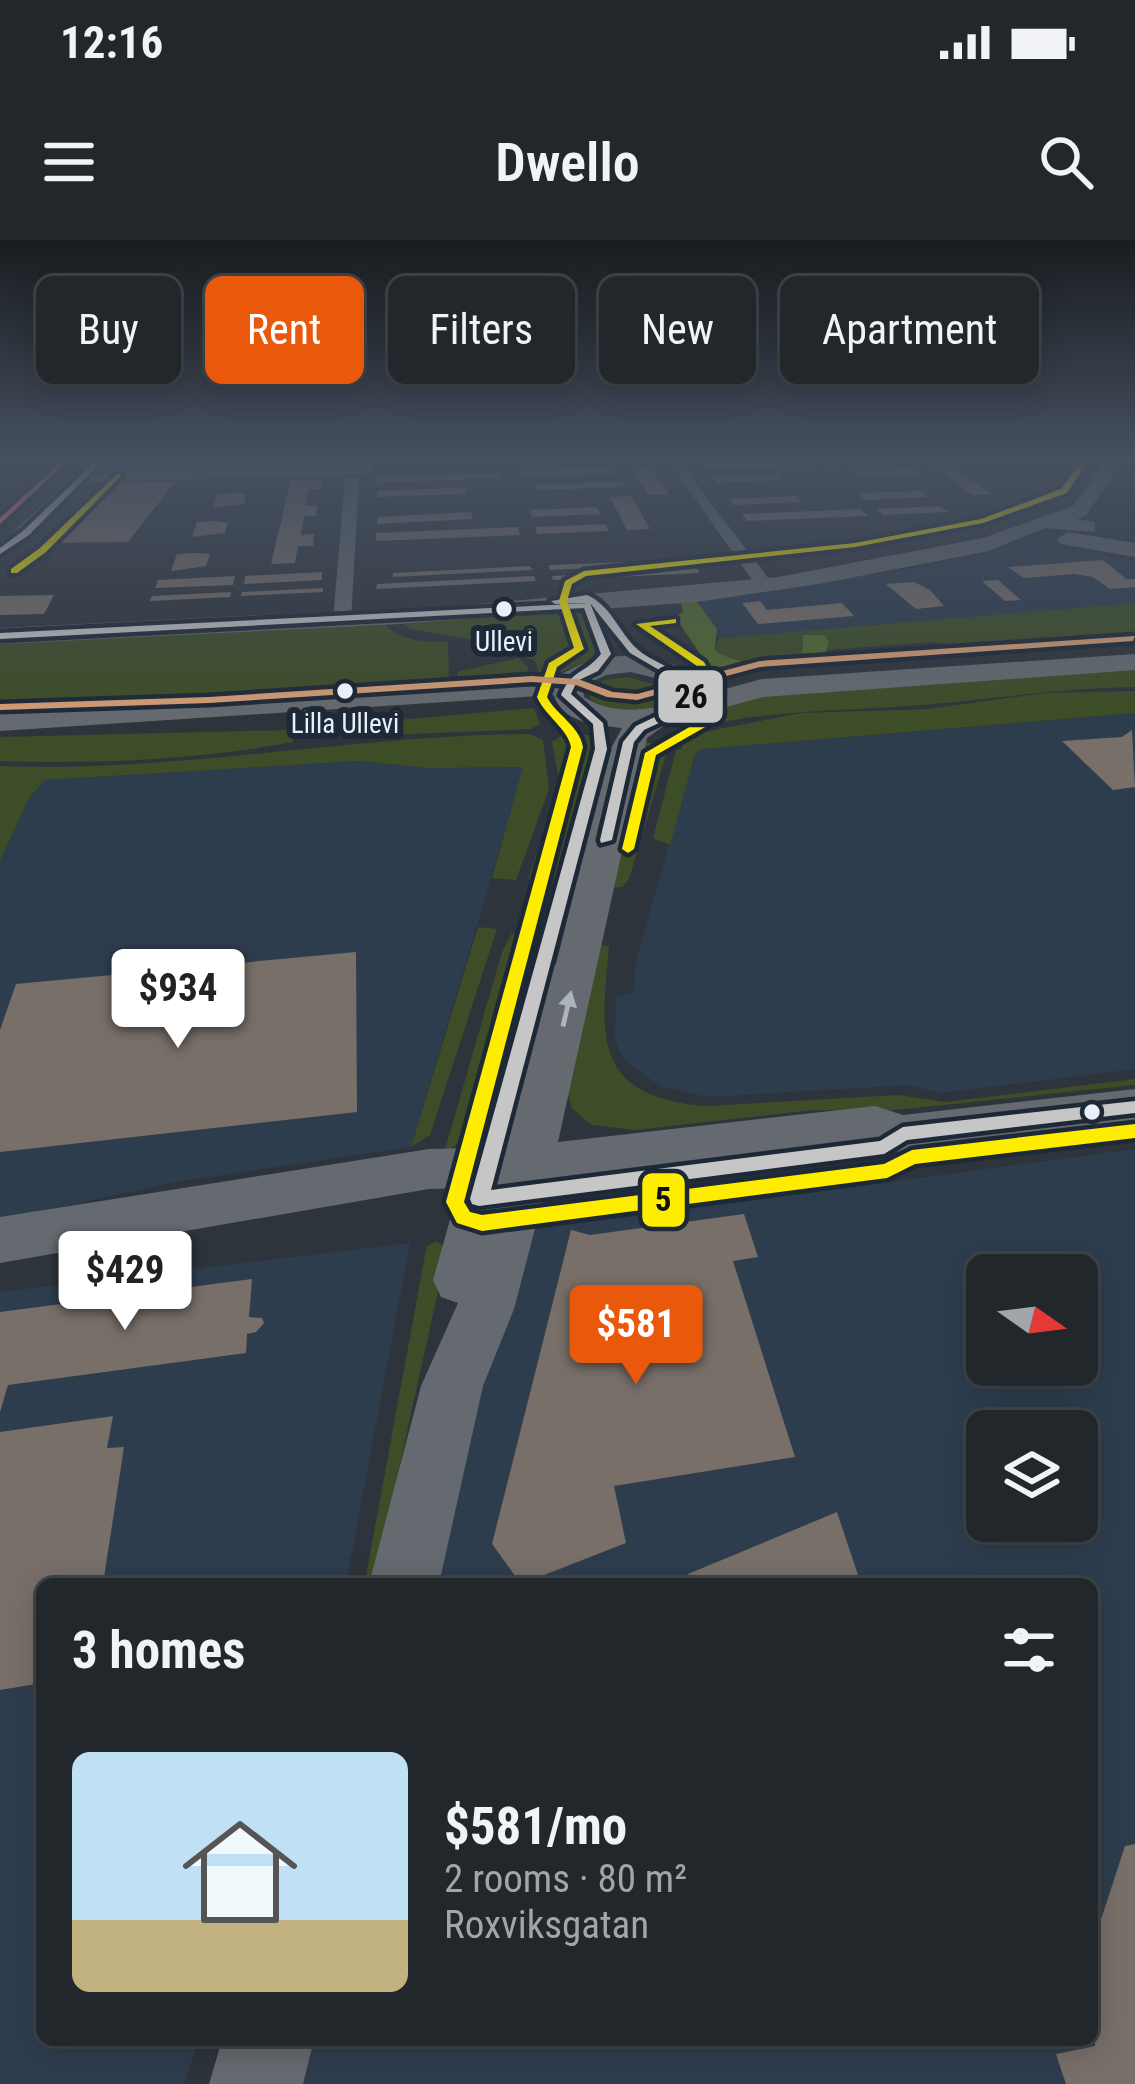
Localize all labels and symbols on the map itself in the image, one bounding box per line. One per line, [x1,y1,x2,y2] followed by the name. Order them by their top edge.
[493,598,515,620] marker: Ullevi
[475,626,533,658] place label: Ullevi
[656,668,725,725] line badge: 26
[674,677,708,716] text: 26
[334,680,356,702] marker: Lilla Ullevi
[291,708,399,740] place label: Lilla Ullevi
[107,949,249,1051] pin: $934
[558,990,577,1027] one-way arrow
[1081,1101,1103,1123] unlabelled marker
[640,1171,687,1229] line badge: 5
[655,1180,671,1219] text: 5
[54,1231,196,1333] pin: $429
[966,1254,1098,1386] north arrow
[565,1285,707,1387] pin: $581

